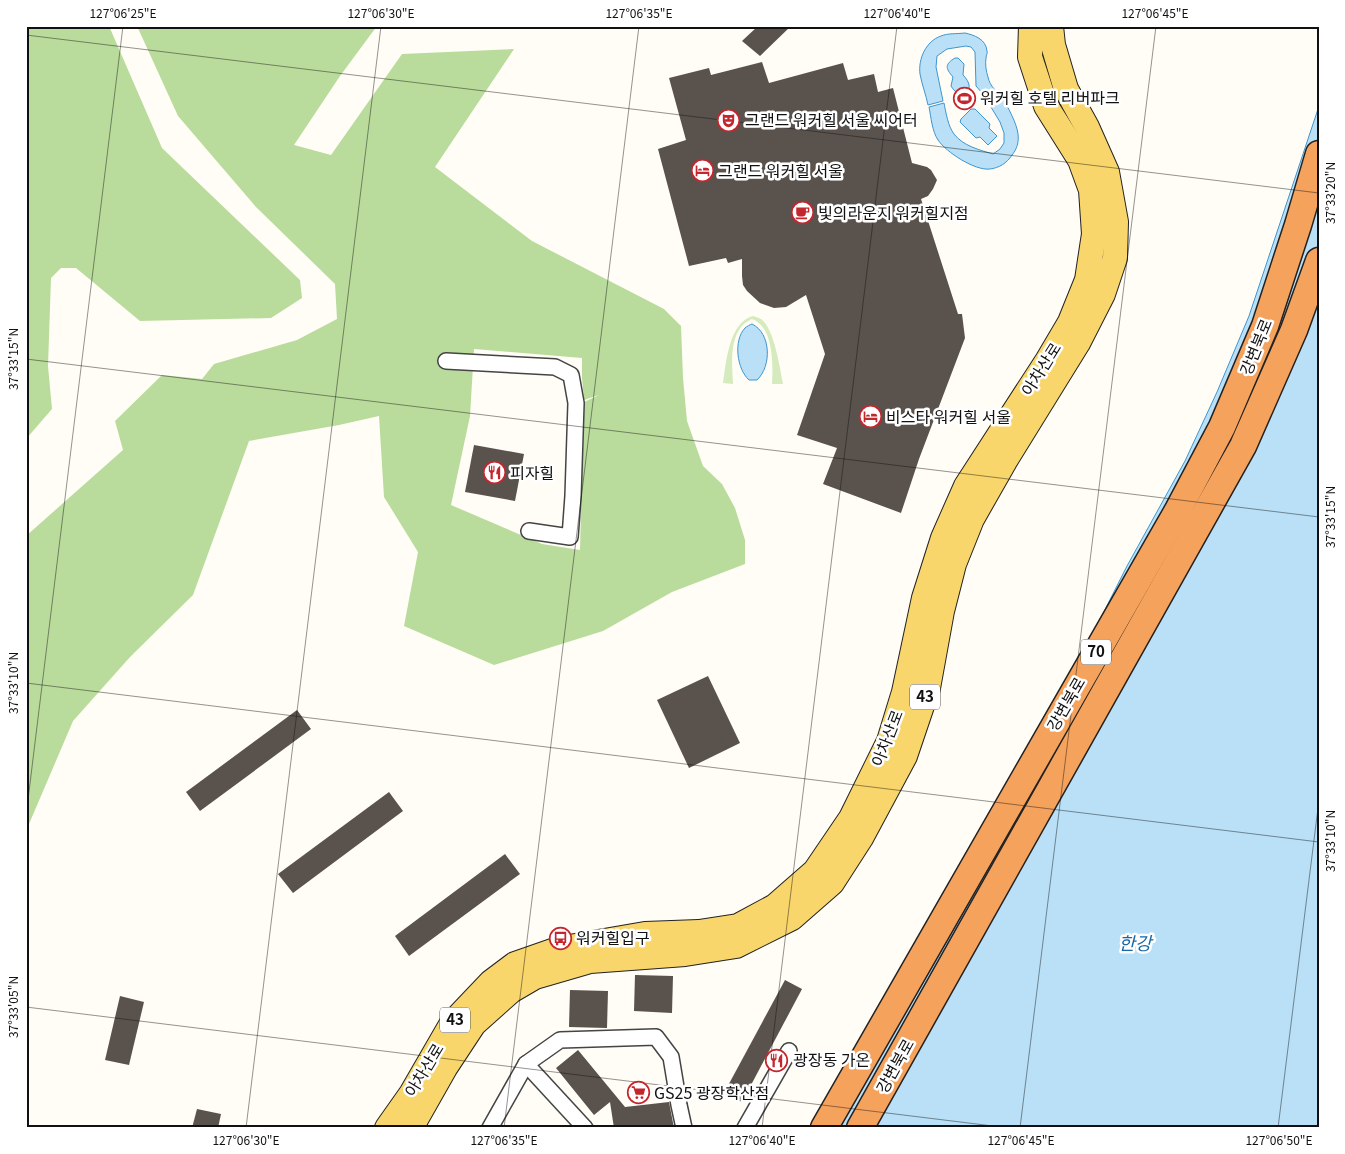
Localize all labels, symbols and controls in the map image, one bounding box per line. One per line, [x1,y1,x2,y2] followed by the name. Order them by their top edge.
[89,4,157,21] text: 127°06'25"E
[347,4,415,21] text: 127°06'30"E
[605,4,673,21] text: 127°06'35"E
[863,4,931,21] text: 127°06'40"E
[1121,4,1189,21] text: 127°06'45"E
[980,85,1120,109] place label: 워커힐 호텔 리버파크
[952,86,976,110] sports icon: 워커힐 호텔 리버파크
[745,107,918,131] place label: 그랜드 워커힐 서울 씨어터
[717,108,741,132] theatre icon: 그랜드 워커힐 서울 씨어터
[718,158,843,182] place label: 그랜드 워커힐 서울
[690,159,714,183] hotel icon: 그랜드 워커힐 서울
[1321,162,1338,224] text: 37°33'20"N
[818,200,969,224] place label: 빛의라운지 워커힐지점
[790,201,814,225] cafe icon: 빛의라운지 워커힐지점
[1233,315,1277,378] street label: 강변북로
[4,328,21,390] text: 37°33'15"N
[1014,337,1066,400] street label: 아차산로
[886,404,1011,428] place label: 비스타 워커힐 서울
[858,405,882,429] hotel icon: 비스타 워커힐 서울
[510,460,554,484] place label: 피자힐
[482,461,506,485] restaurant icon: 피자힐
[1321,486,1338,548] text: 37°33'15"N
[1081,640,1111,664] road number: 70
[4,652,21,714] text: 37°33'10"N
[1040,672,1090,735] street label: 강변북로
[910,684,940,710] road number: 43
[864,706,908,769] street label: 아차산로
[1321,810,1338,872] text: 37°33'10"N
[576,925,650,949] place label: 워커힐입구
[548,926,572,950] bus stop icon: 워커힐입구
[1118,929,1154,955] water label: 한강
[4,976,21,1038] text: 37°33'05"N
[440,1008,470,1032] road number: 43
[869,1034,919,1097] street label: 강변북로
[398,1038,449,1101] street label: 아차산로
[793,1047,870,1071] place label: 광장동 가온
[765,1048,789,1072] restaurant icon: 광장동 가온
[654,1080,770,1104] place label: GS25 광장학산점
[626,1081,650,1105] supermarket icon: GS25 광장학산점
[212,1131,280,1148] text: 127°06'30"E
[470,1131,538,1148] text: 127°06'35"E
[728,1131,796,1148] text: 127°06'40"E
[987,1131,1055,1148] text: 127°06'45"E
[1245,1131,1313,1148] text: 127°06'50"E

